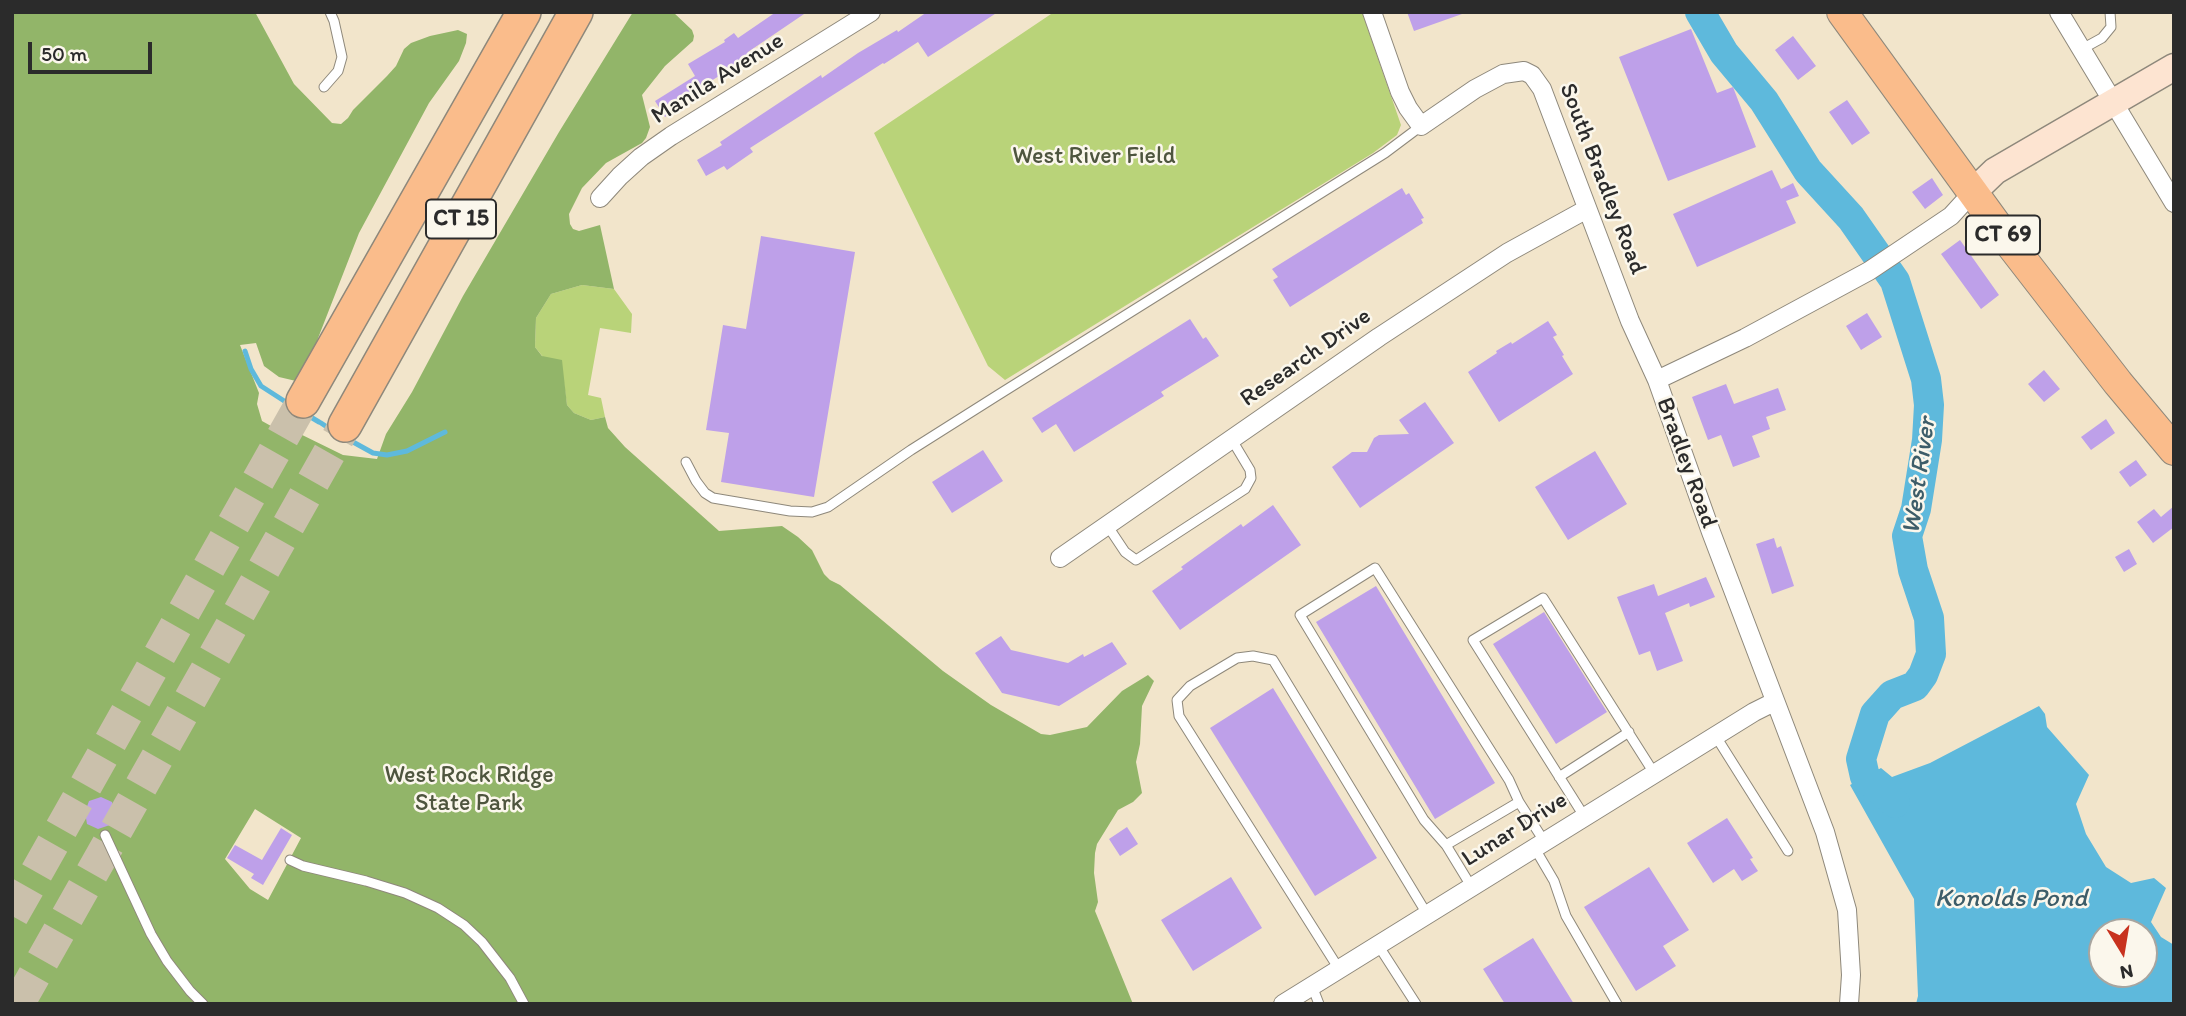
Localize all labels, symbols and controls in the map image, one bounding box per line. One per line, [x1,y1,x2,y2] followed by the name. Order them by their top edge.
[646,27,790,131] street label: Manila Avenue
[32,28,156,72] scale bar
[41,41,87,66] text: 50 m
[1552,79,1652,279] street label: South Bradley Road
[1012,143,1176,171] park label: West River Field
[426,200,496,238] road number: CT 15
[1966,216,2040,254] road number: CT 69
[1235,302,1377,414] street label: Research Drive
[1649,394,1723,532] street label: Bradley Road
[1896,416,1944,536] water label: West River
[384,762,554,818] park label: West Rock Ridge State Park
[1457,786,1573,874] street label: Lunar Drive
[1935,883,2087,915] water label: Konolds Pond
[2088,918,2158,988] north arrow
[2118,960,2135,985] text: N

